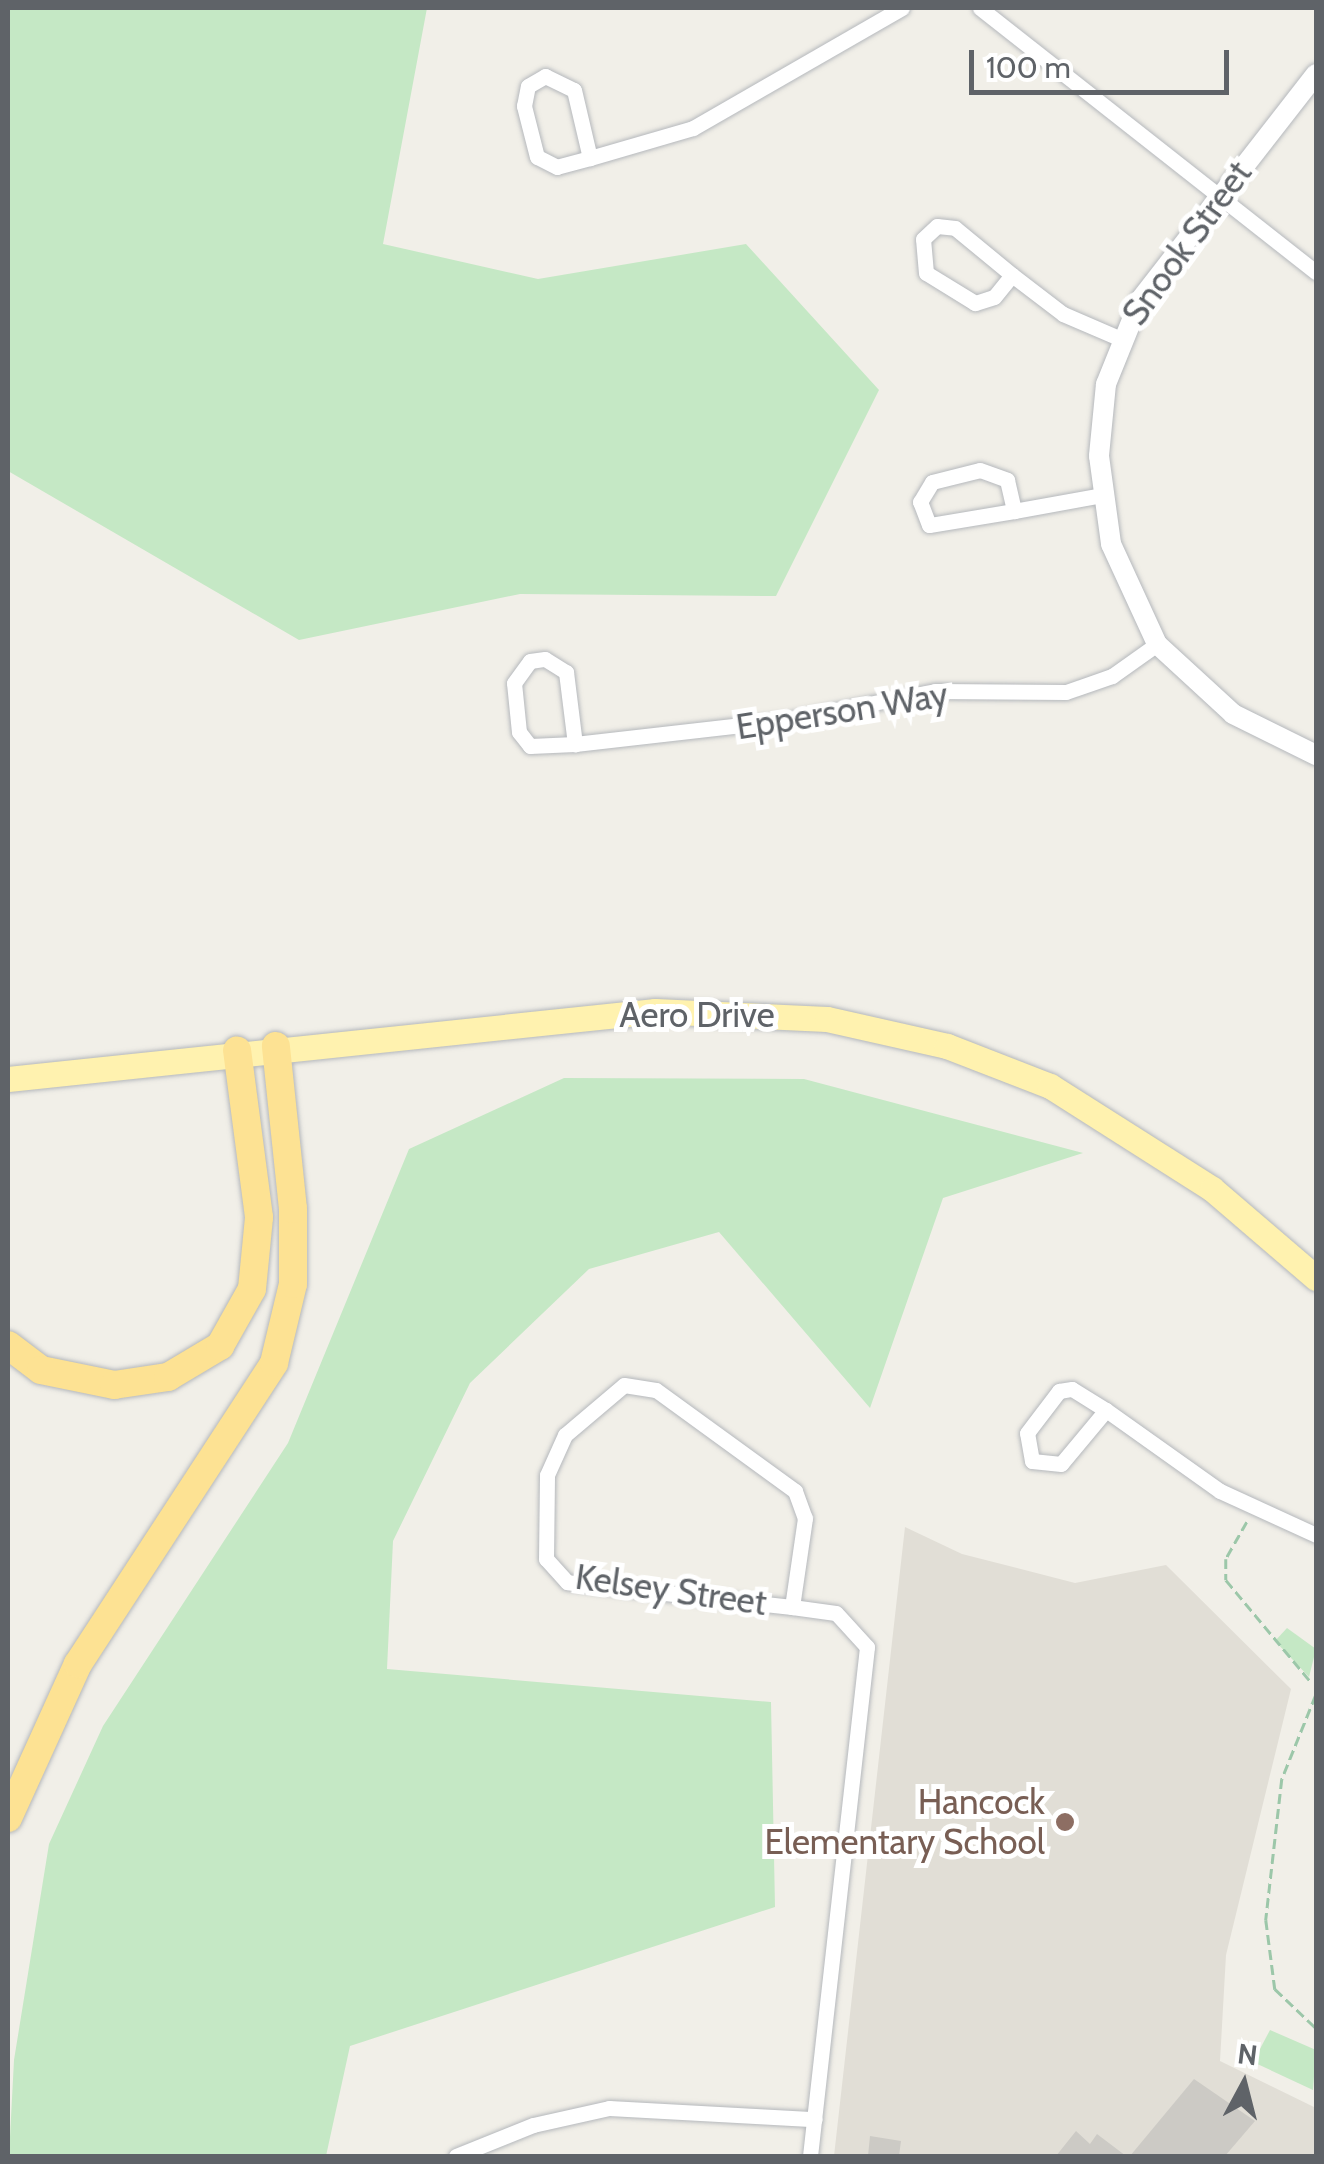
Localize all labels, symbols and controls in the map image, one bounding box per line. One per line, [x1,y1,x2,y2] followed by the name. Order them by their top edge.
[974,30,1234,92] scale bar
[986,49,1071,86] text: 100 m
[1114,153,1260,333] street label: Snook Street
[733,674,951,748] street label: Epperson Way
[619,994,775,1036] street label: Aero Drive
[573,1556,769,1624] street label: Kelsey Street
[764,1781,1045,1863] place label: Hancock Elementary School
[1054,1811,1076,1833] marker: Hancock Elementary School
[1194,2034,1294,2134] north arrow
[1236,2036,1260,2072] text: N

